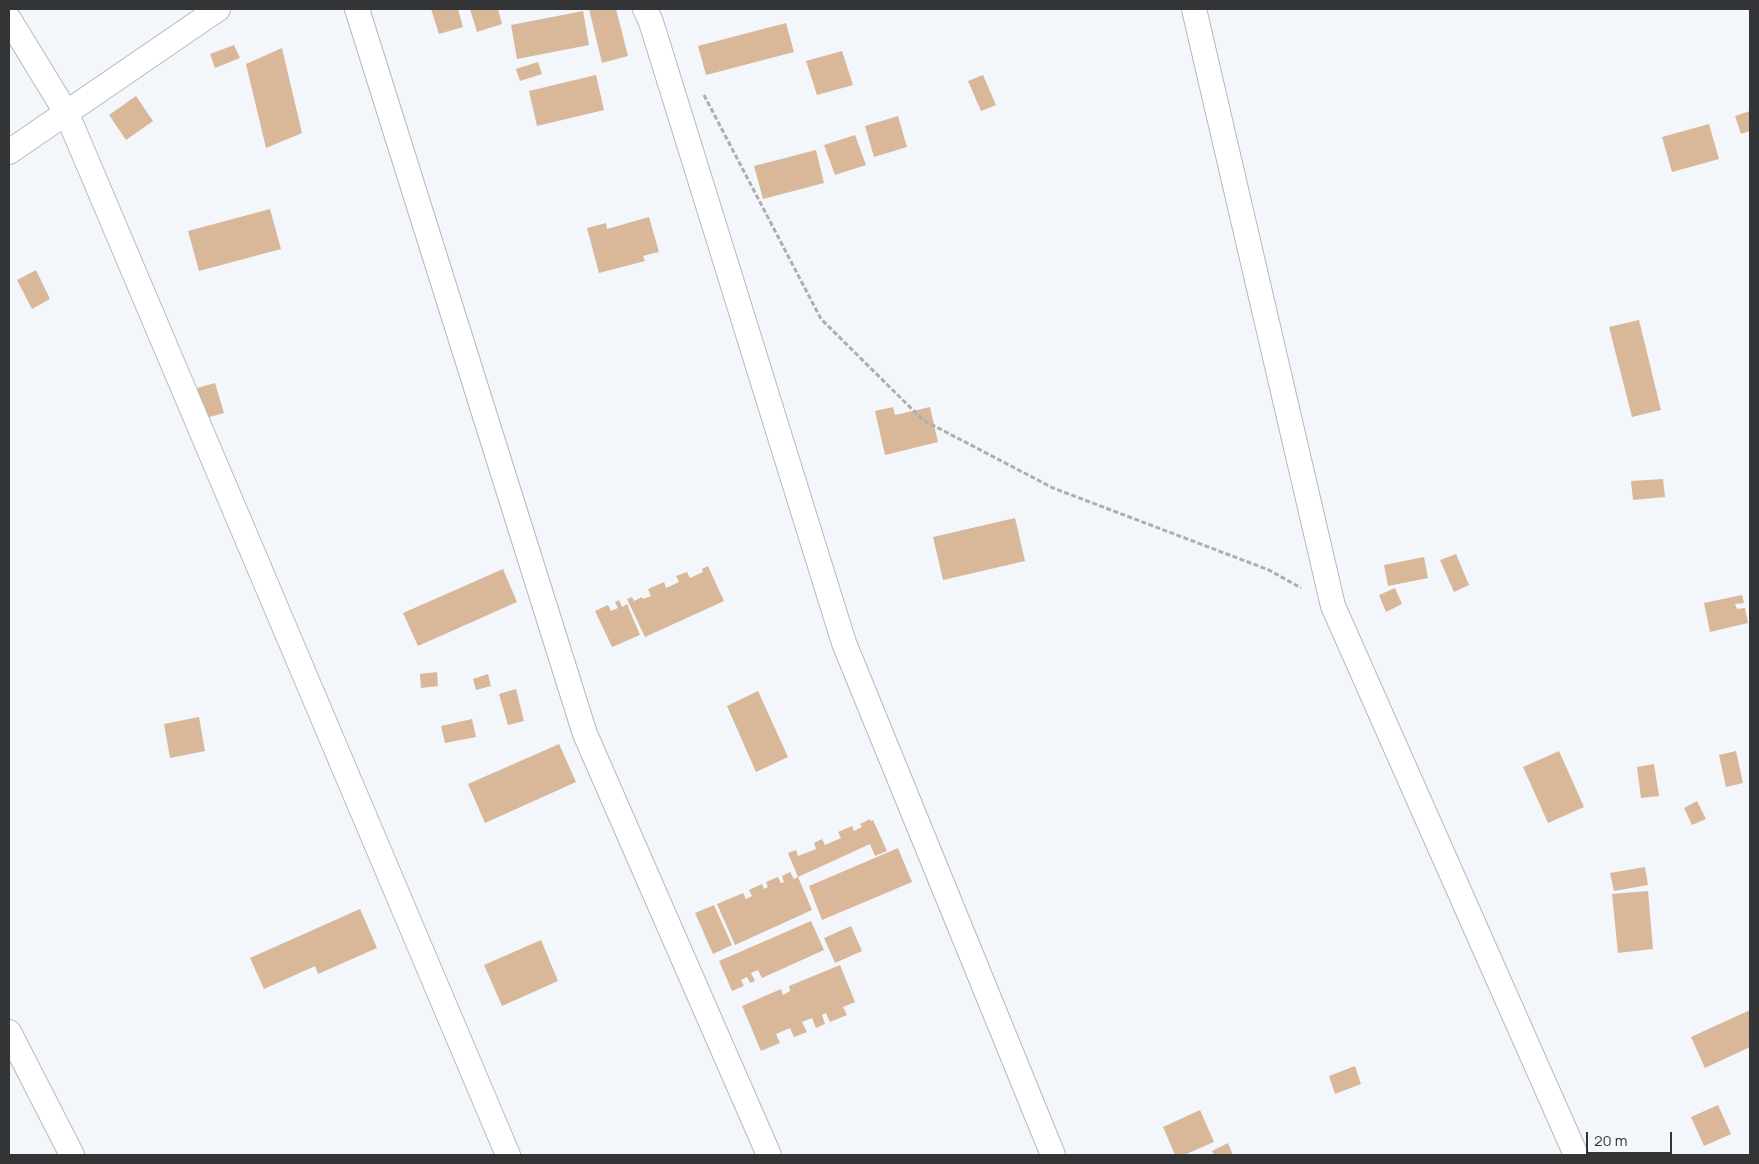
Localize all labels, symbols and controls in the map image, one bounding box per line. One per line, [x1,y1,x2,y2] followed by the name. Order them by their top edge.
[1589,1122,1675,1154] scale bar
[1594,1130,1627,1151] text: 20 m

